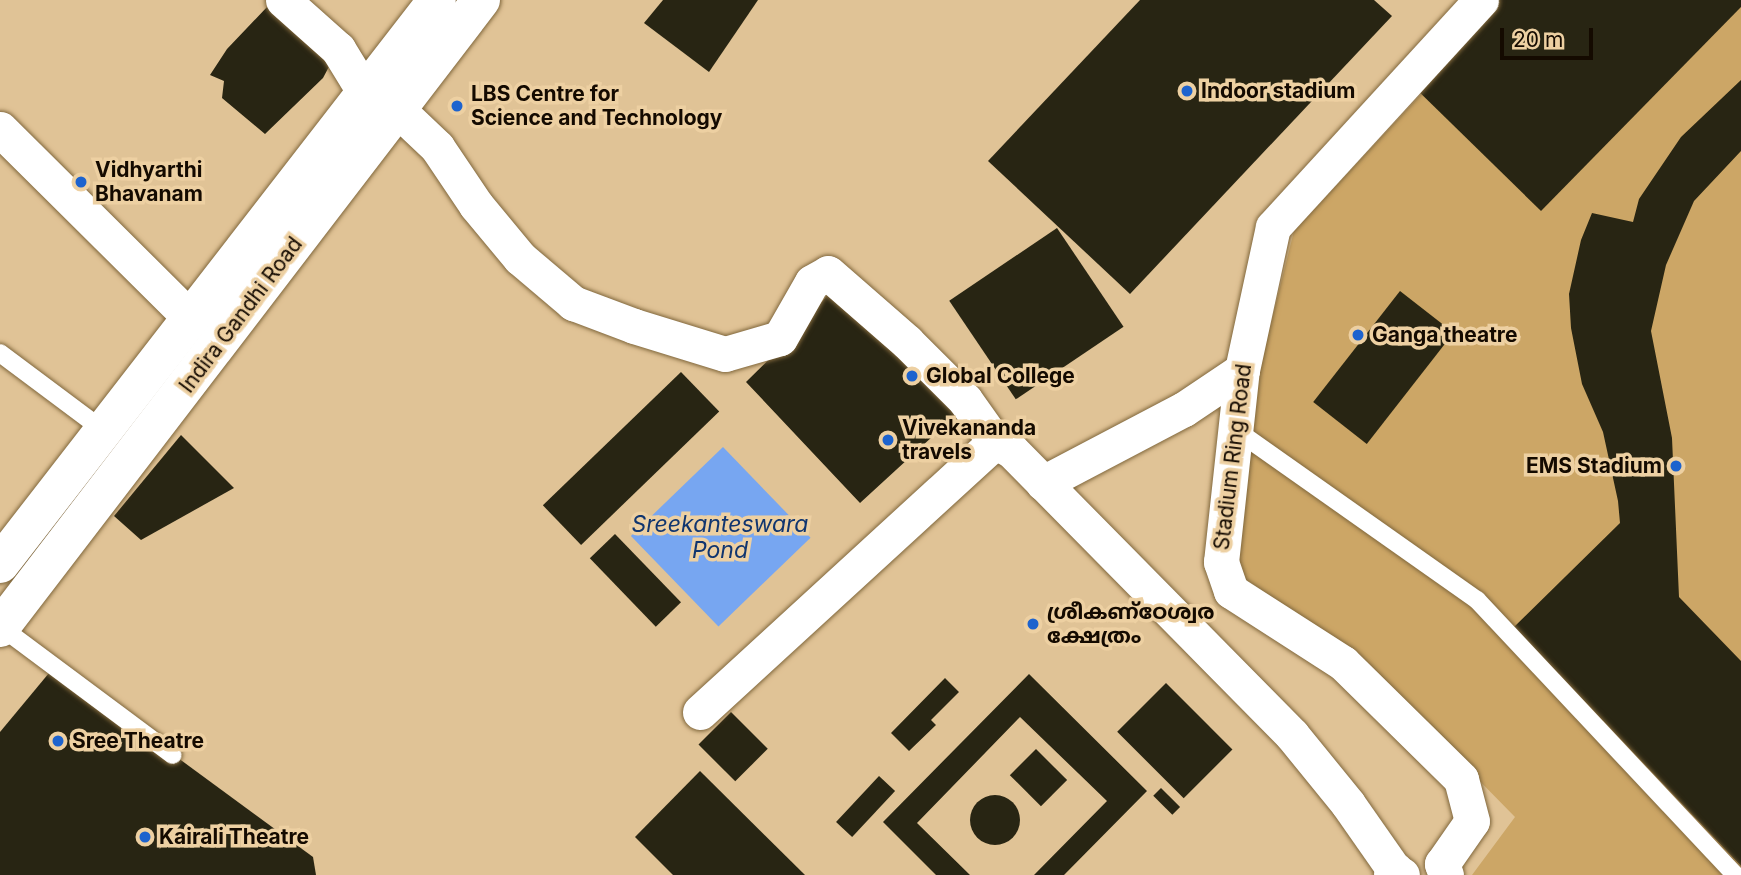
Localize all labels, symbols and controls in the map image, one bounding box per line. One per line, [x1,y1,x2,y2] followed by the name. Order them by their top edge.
[1503,14,1596,58] scale bar
[1513,27,1563,52] text: 20 m
[1201,78,1355,104] place label: Indoor stadium
[471,81,722,131] place label: LBS Centre for Science and Technology
[1179,83,1195,99] marker: Indoor stadium
[449,98,465,114] marker: LBS Centre for Science and Technology
[95,157,203,207] place label: Vidhyarthi Bhavanam
[73,174,89,190] marker: Vidhyarthi Bhavanam
[174,232,308,398] street label: Indira Gandhi Road
[1372,322,1517,348] place label: Ganga theatre
[1350,327,1366,343] marker: Ganga theatre
[1209,362,1257,552] street label: Stadium Ring Road
[926,363,1075,389] place label: Global College
[904,368,920,384] marker: Global College
[902,415,1036,465] place label: Vivekananda travels
[880,432,896,448] marker: Vivekananda travels
[1526,453,1662,479] place label: EMS Stadium
[1668,458,1684,474] marker: EMS Stadium
[632,510,808,564] water label: Sreekanteswara Pond
[1047,599,1214,649] place label: ശ്രീകണ്ഠേശ്വര ക്ഷേത്രം
[1025,616,1041,632] marker: ശ്രീകണ്ഠേശ്വര ക്ഷേത്രം
[72,728,204,754] place label: Sree Theatre
[50,733,66,749] marker: Sree Theatre
[159,824,309,850] place label: Kairali Theatre
[137,829,153,845] marker: Kairali Theatre

